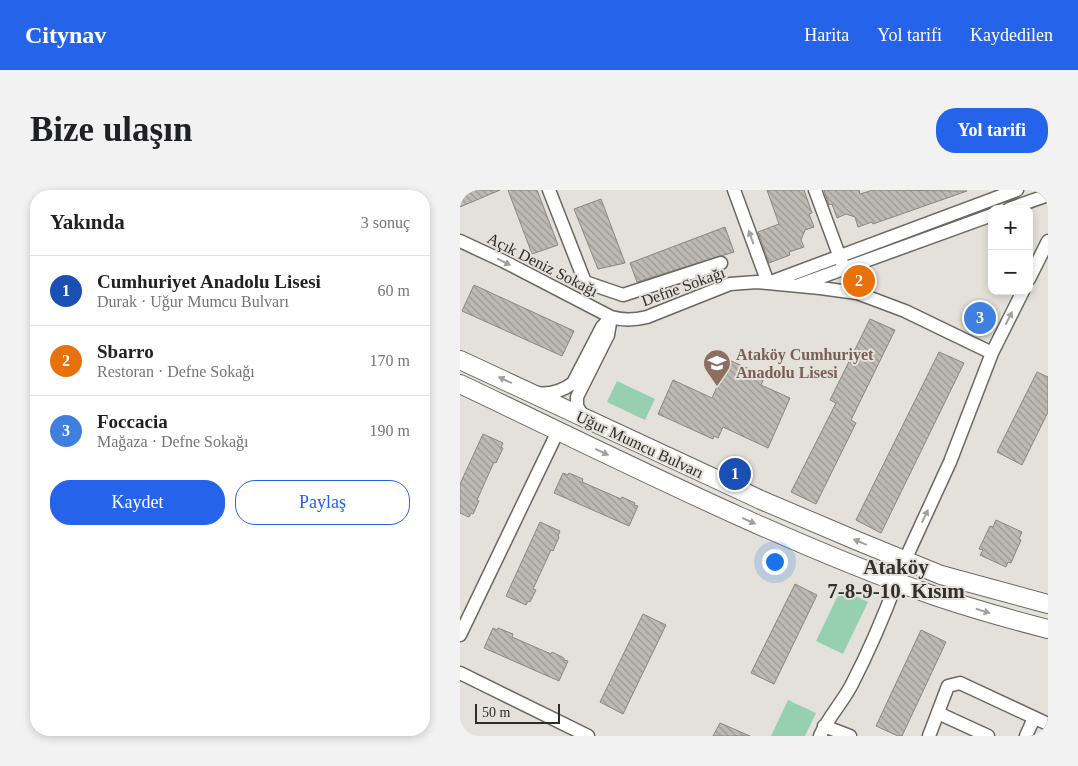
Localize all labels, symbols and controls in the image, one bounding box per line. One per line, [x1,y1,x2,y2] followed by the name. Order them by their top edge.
[25,22,106,48] text: Citynav
[804,25,849,45] text: Harita
[877,25,942,45] text: Yol tarifi
[970,25,1053,45] text: Kaydedilen
[936,108,1048,153] button: Yol tarifi
[30,110,192,149] text: Bize ulaşın
[988,205,1033,295] map controls
[988,205,1033,250] button: +
[50,210,125,234] text: Yakında
[361,214,410,231] text: 3 sonuç
[484,229,601,301] street label: Açık Deniz Sokağı
[747,230,755,244] one-way arrow
[988,250,1033,295] button: −
[497,258,511,266] one-way arrow
[843,262,875,300] pin: 2
[639,263,728,310] street label: Defne Sokağı
[97,271,321,292] text: Cumhuriyet Anadolu Lisesi
[62,282,70,299] text: 1
[378,282,410,299] text: 60 m
[97,293,289,310] text: Durak · Uğur Mumcu Bulvarı
[964,299,996,337] pin: 3
[1006,311,1014,325] one-way arrow
[97,341,154,362] text: Sbarro
[736,346,874,381] place label: Ataköy Cumhuriyet Anadolu Lisesi
[702,348,732,387] school or university icon: Ataköy Cumhuriyet Anadolu Lisesi
[62,352,70,369] text: 2
[370,352,410,369] text: 170 m
[97,363,255,380] text: Restoran · Defne Sokağı
[498,376,512,384] one-way arrow
[573,407,707,483] street label: Uğur Mumcu Bulvarı
[97,411,168,432] text: Foccacia
[62,422,70,439] text: 3
[370,422,410,439] text: 190 m
[97,433,249,450] text: Mağaza · Defne Sokağı
[595,447,610,456] one-way arrow
[719,455,751,493] pin: 1
[50,480,225,525] button: Kaydet
[235,480,410,525] button: Paylaş
[922,509,930,523] one-way arrow
[742,517,756,525] one-way arrow
[852,538,867,546] one-way arrow
[762,549,788,575] your location
[827,555,965,603] district label: Ataköy 7-8-9-10. Kısım
[975,608,990,615] one-way arrow
[475,701,560,724] scale bar
[482,705,510,720] text: 50 m

